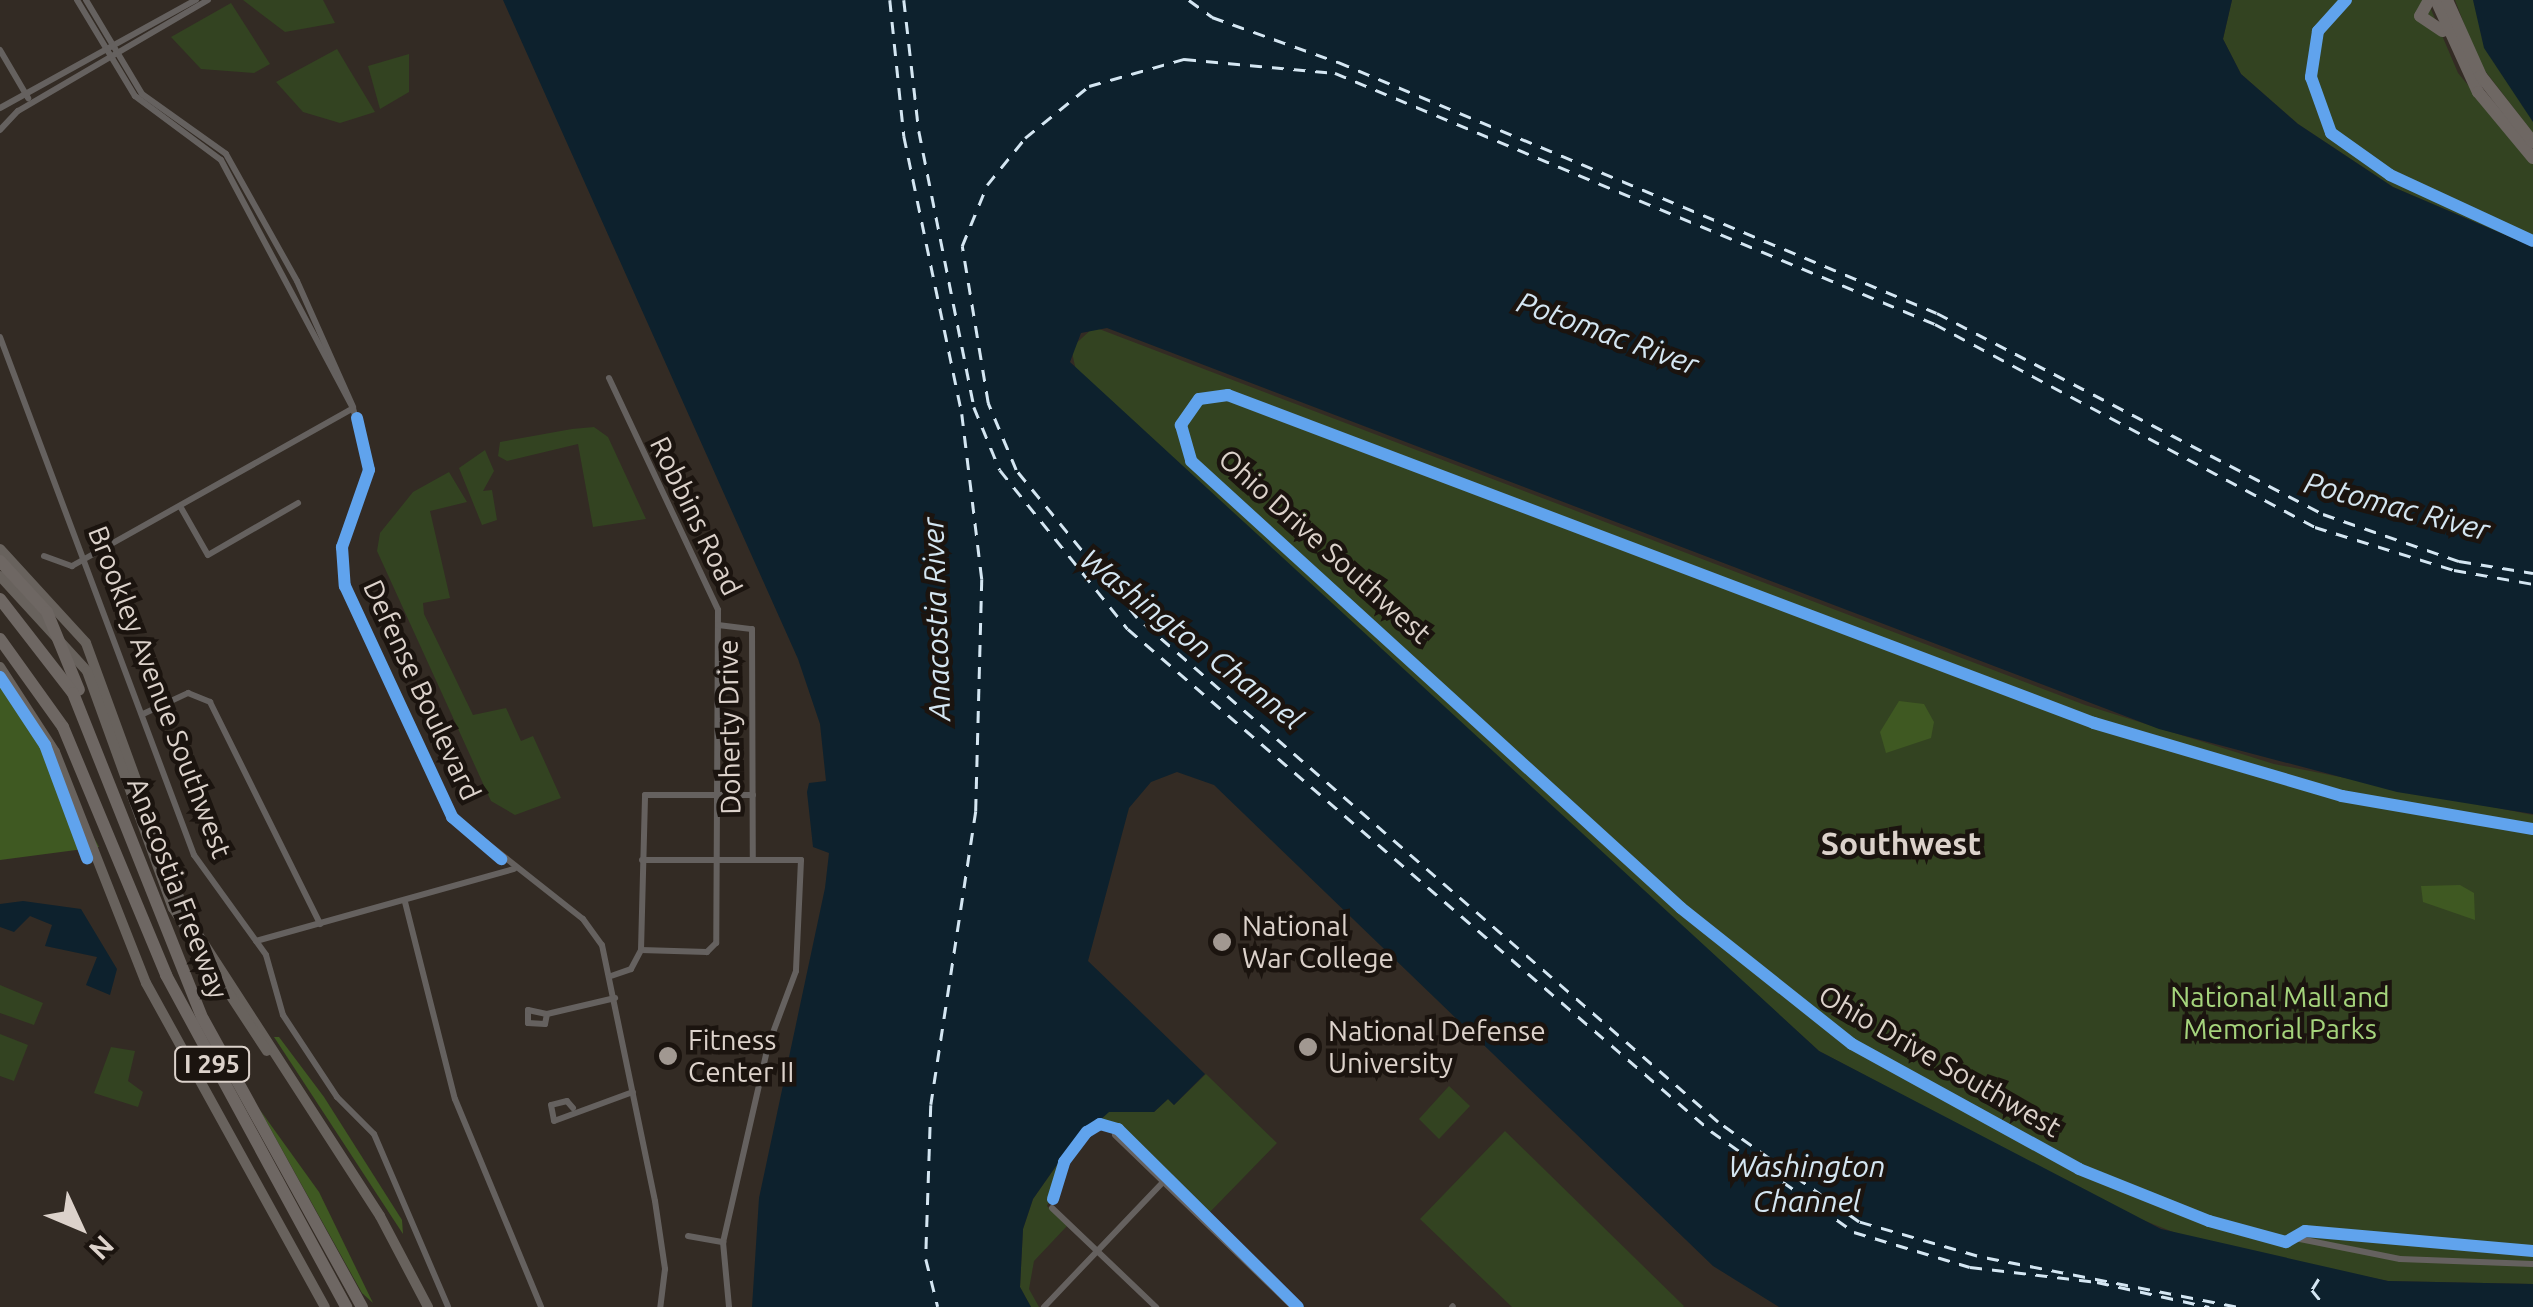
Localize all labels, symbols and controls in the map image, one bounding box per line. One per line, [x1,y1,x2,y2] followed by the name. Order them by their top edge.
[1512,284,1704,382] water label: Potomac River
[643,431,749,601] street label: Robbins Road
[1212,442,1438,650] street label: Ohio Drive Southwest
[2300,464,2494,548] water label: Potomac River
[914,517,958,721] water label: Anacostia River
[81,521,239,863] street label: Brookley Avenue Southwest
[1074,541,1310,737] water label: Washington Channel
[356,574,488,806] street label: Defense Boulevard
[711,639,747,815] street label: Doherty Drive
[120,773,236,1003] street label: Anacostia Freeway
[1821,824,1981,862] district label: Southwest
[1242,909,1394,975] place label: National War College
[1211,931,1233,953] marker: National War College
[1813,978,2067,1144] street label: Ohio Drive Southwest
[2170,980,2390,1046] park label: National Mall and Memorial Parks
[1328,1014,1546,1080] place label: National Defense University
[688,1023,794,1089] place label: Fitness Center II
[1297,1036,1319,1058] marker: National Defense University
[172,1044,252,1084] road number: I 295
[657,1045,679,1067] marker: Fitness Center II
[1729,1148,1885,1218] water label: Washington Channel
[30,1177,130,1277] north arrow
[84,1230,120,1266] text: N

